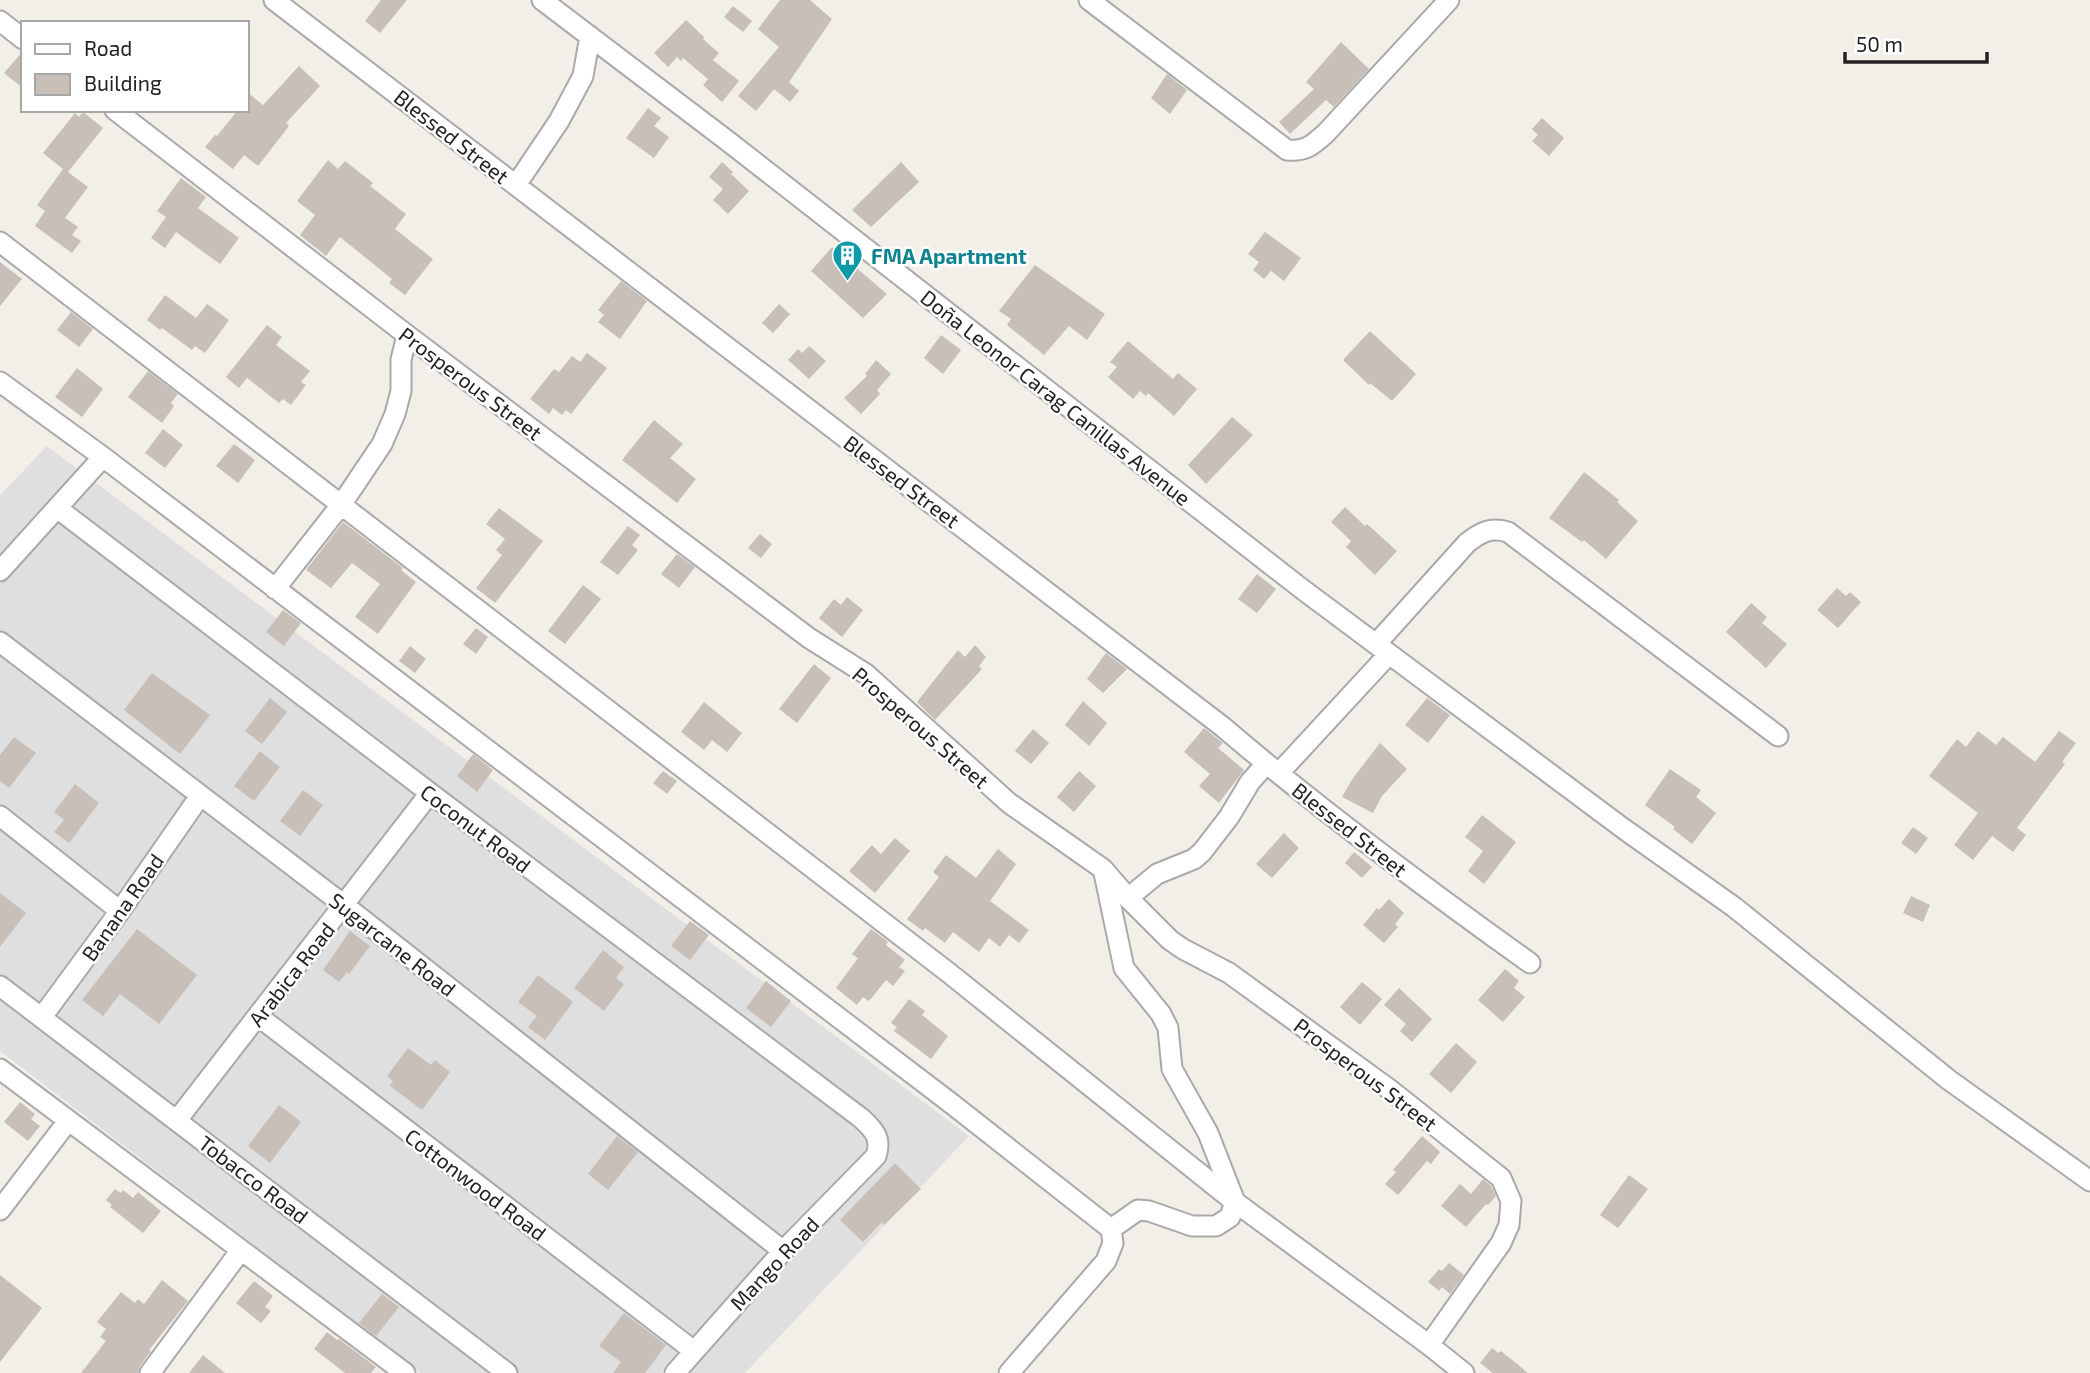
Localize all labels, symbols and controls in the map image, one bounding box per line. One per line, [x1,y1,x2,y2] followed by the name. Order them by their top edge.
[21,21,248,112] legend
[1845,21,1987,65] scale bar
[1856,31,1903,56] text: 50 m
[84,35,132,60] text: Road
[84,70,162,95] text: Building
[390,84,514,188] street label: Blessed Street
[831,238,865,282] building icon: FMA Apartment
[871,243,1027,268] place label: FMA Apartment
[916,284,1196,510] street label: Doña Leonor Carag Canillas Avenue
[395,321,547,445] street label: Prosperous Street
[839,429,965,533] street label: Blessed Street
[848,661,994,793] street label: Prosperous Street
[1288,777,1412,881] street label: Blessed Street
[416,779,536,877] street label: Coconut Road
[76,849,168,965] street label: Banana Road
[325,887,461,1001] street label: Sugarcane Road
[243,917,339,1031] street label: Arabica Road
[1290,1012,1442,1136] street label: Prosperous Street
[401,1123,551,1245] street label: Cottonwood Road
[194,1130,314,1228] street label: Tobacco Road
[724,1211,824,1315] street label: Mango Road

